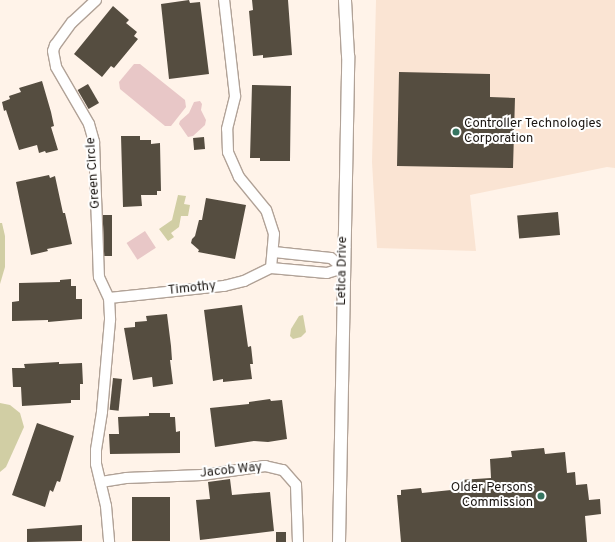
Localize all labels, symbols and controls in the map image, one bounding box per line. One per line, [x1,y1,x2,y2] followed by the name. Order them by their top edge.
[464,117,602,148] place label: Controller Technologies Corporation
[451,127,461,137] marker: Controller Technologies Corporation
[84,137,104,209] street label: Green Circle
[335,236,351,306] street label: Letica Drive
[167,279,217,299] street label: Timothy
[199,460,263,482] street label: Jacob Way
[451,481,533,512] place label: Older Persons Commission
[536,491,546,501] marker: Older Persons Commission

